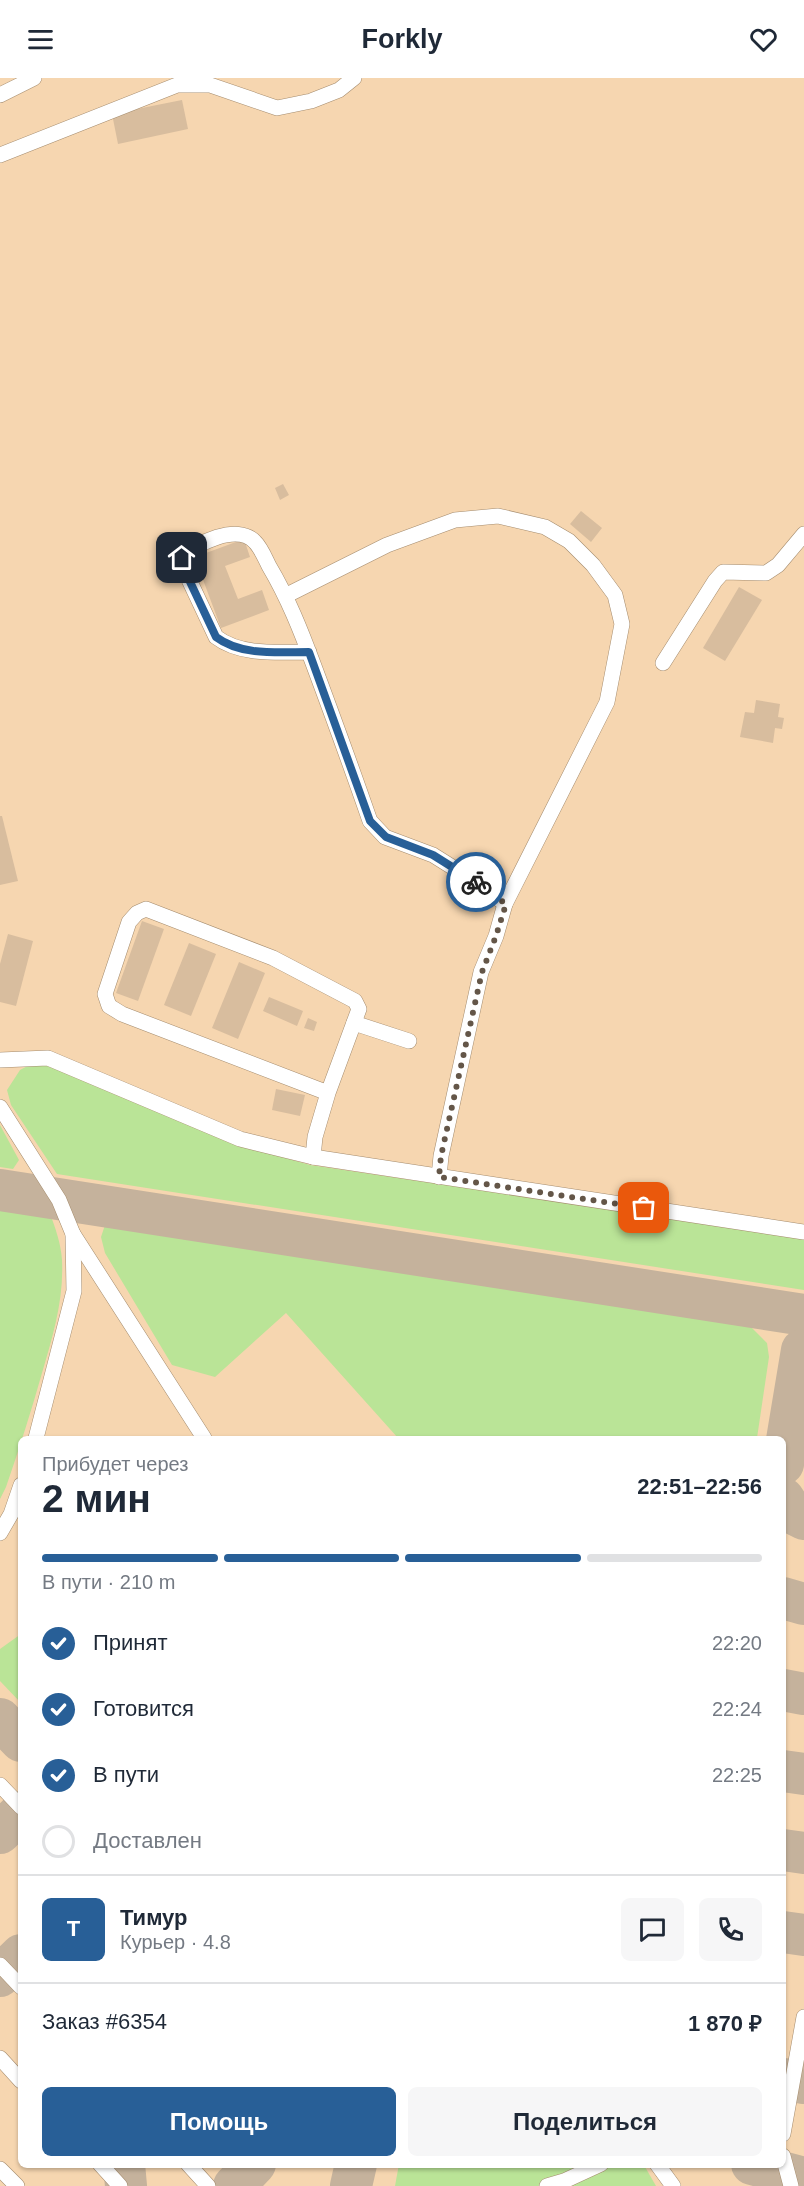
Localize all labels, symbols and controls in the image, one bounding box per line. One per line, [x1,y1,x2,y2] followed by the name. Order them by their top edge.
[24,23,57,56] icon: menu
[747,23,780,56] icon: heart
[361,24,443,54] text: Forkly
[156,532,207,583] pin
[165,541,198,574] icon: home
[446,852,506,912] courier
[460,866,493,899] icon: bike
[618,1182,669,1233] pin
[627,1191,660,1224] icon: bag
[42,1453,188,1475] text: Прибудет через
[637,1474,762,1499] text: 22:51–22:56
[42,1477,151,1520] text: 2 мин
[42,1571,175,1593] text: В пути · 210 m
[42,1627,75,1660] icon: check
[93,1630,167,1655] text: Принят
[712,1632,762,1654] text: 22:20
[42,1693,75,1726] icon: check
[93,1696,194,1721] text: Готовится
[712,1698,762,1720] text: 22:24
[42,1759,75,1792] icon: check
[93,1762,159,1787] text: В пути
[712,1764,762,1786] text: 22:25
[93,1828,202,1853] text: Доставлен
[621,1898,684,1961] button: chat
[699,1898,762,1961] button: phone
[120,1905,188,1930] text: Тимур
[67,1916,80,1941] text: Т
[120,1931,231,1953] text: Курьер · 4.8
[42,2009,167,2034] text: Заказ #6354
[688,2011,762,2036] text: 1 870 ₽
[42,2087,396,2156] button: Помощь
[408,2087,762,2156] button: Поделиться

